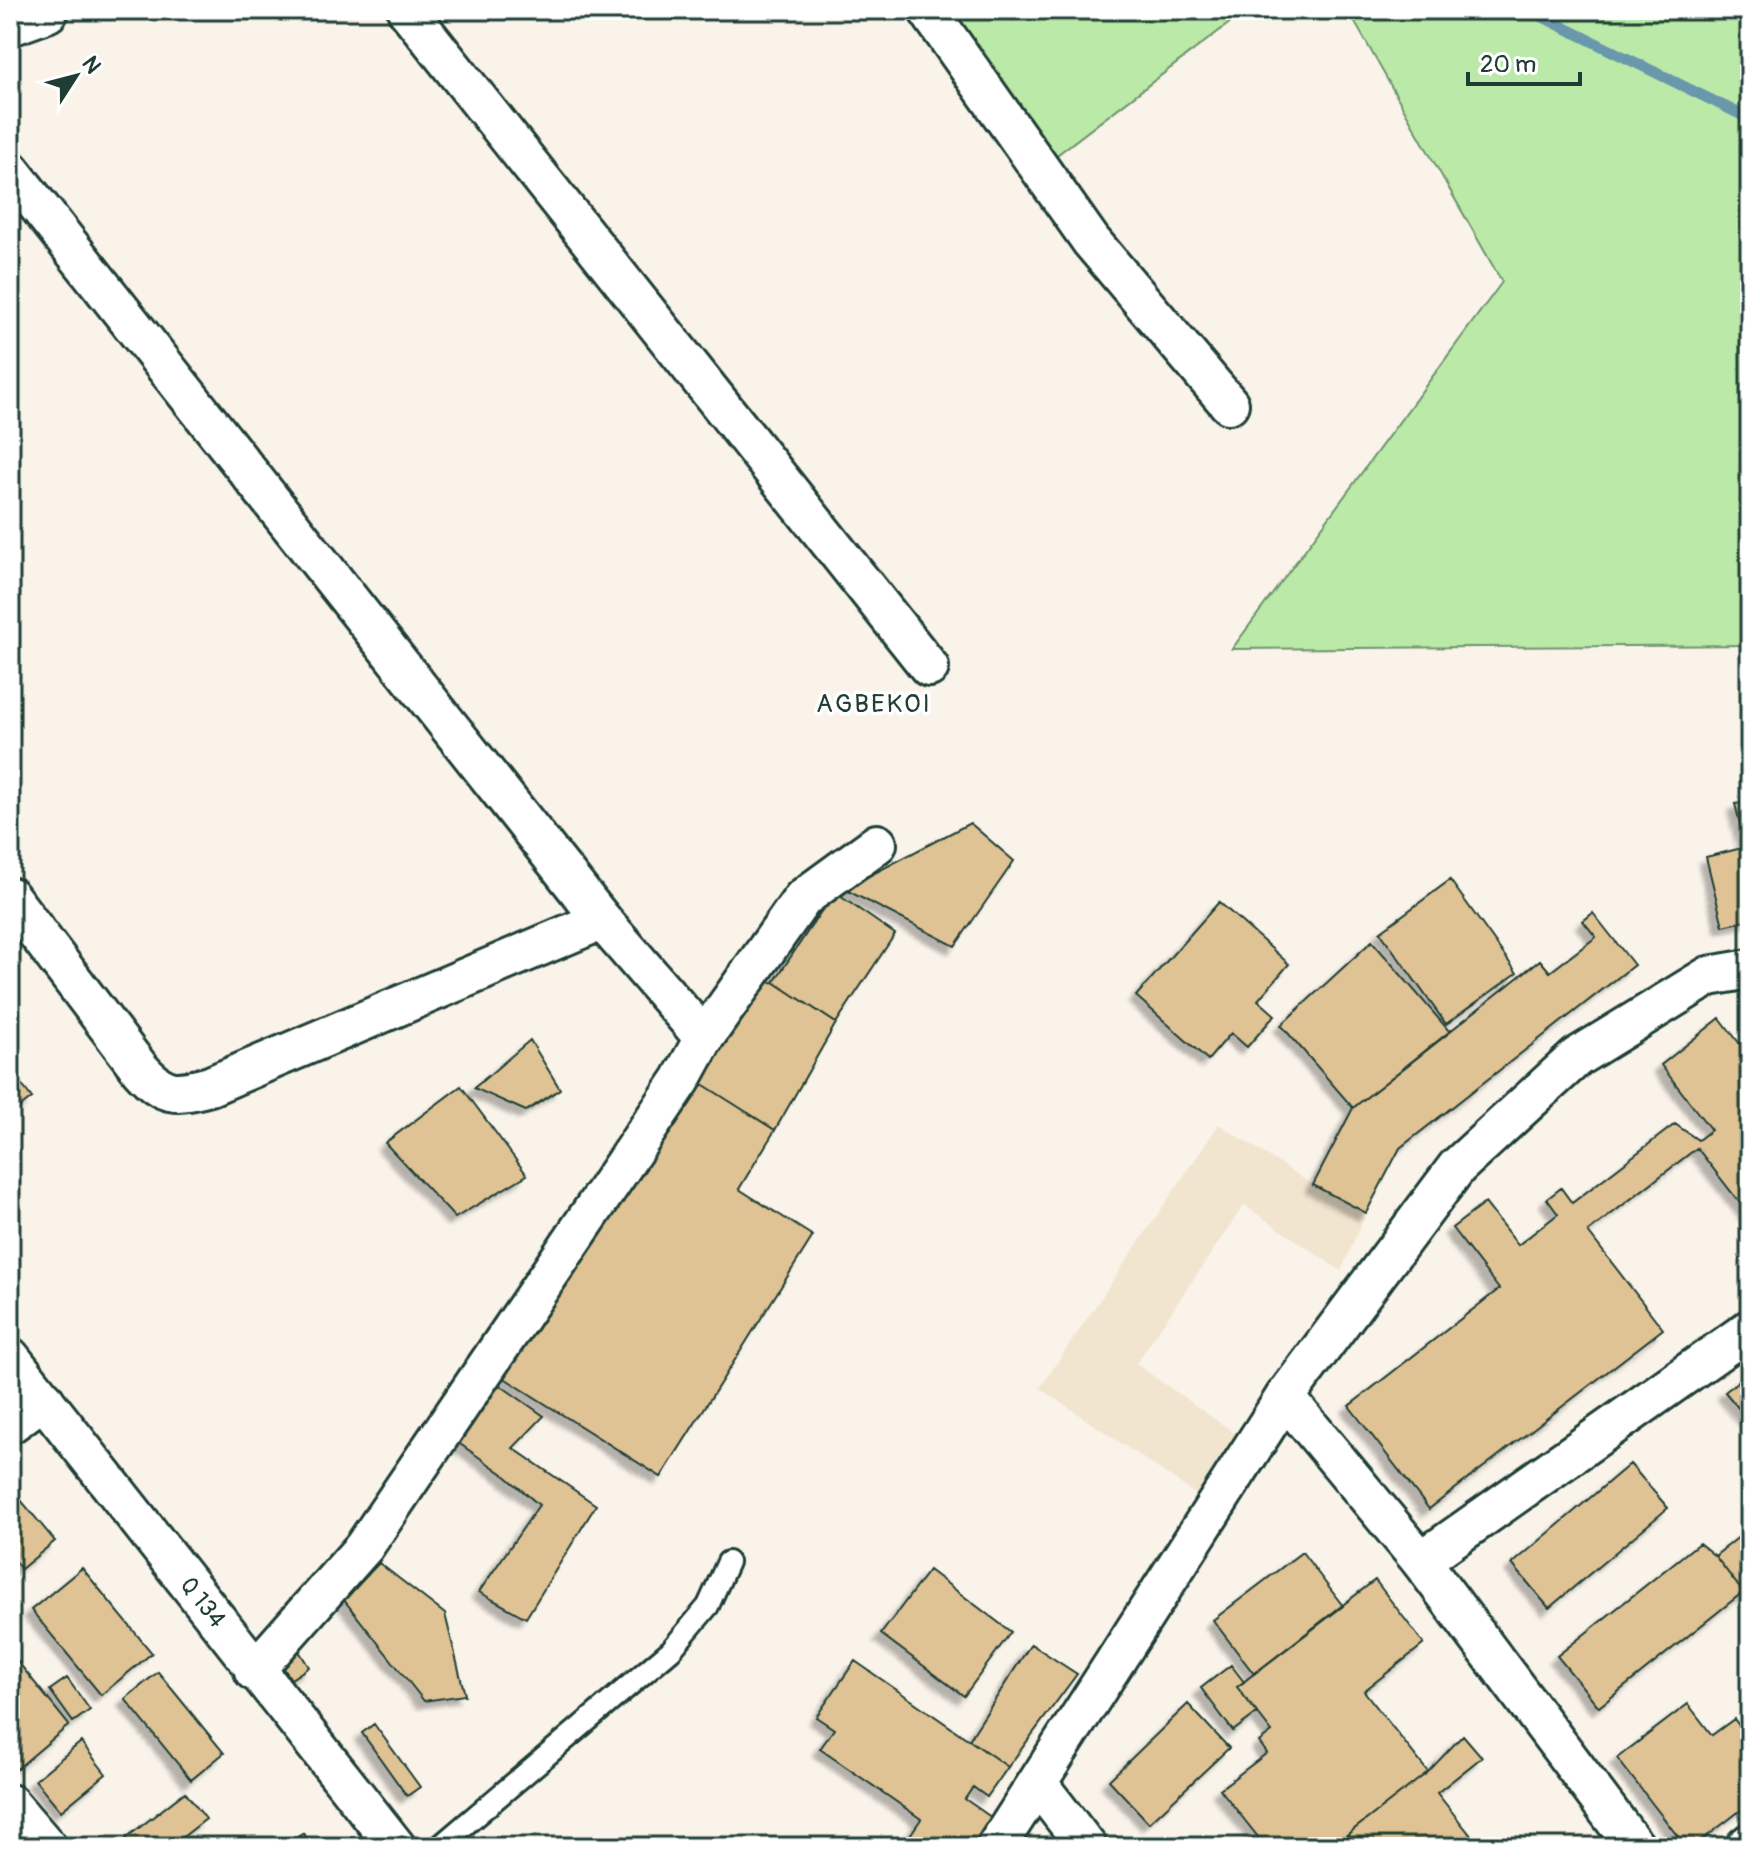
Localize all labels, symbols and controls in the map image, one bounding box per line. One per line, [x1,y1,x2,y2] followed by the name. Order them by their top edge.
[36,36,116,116] north arrow
[1468,36,1580,86] scale bar
[1480,50,1536,79] text: 20 m
[76,51,107,79] text: N
[816,688,932,720] district label: AGBEKOI
[174,1571,232,1633] street label: Q 134

